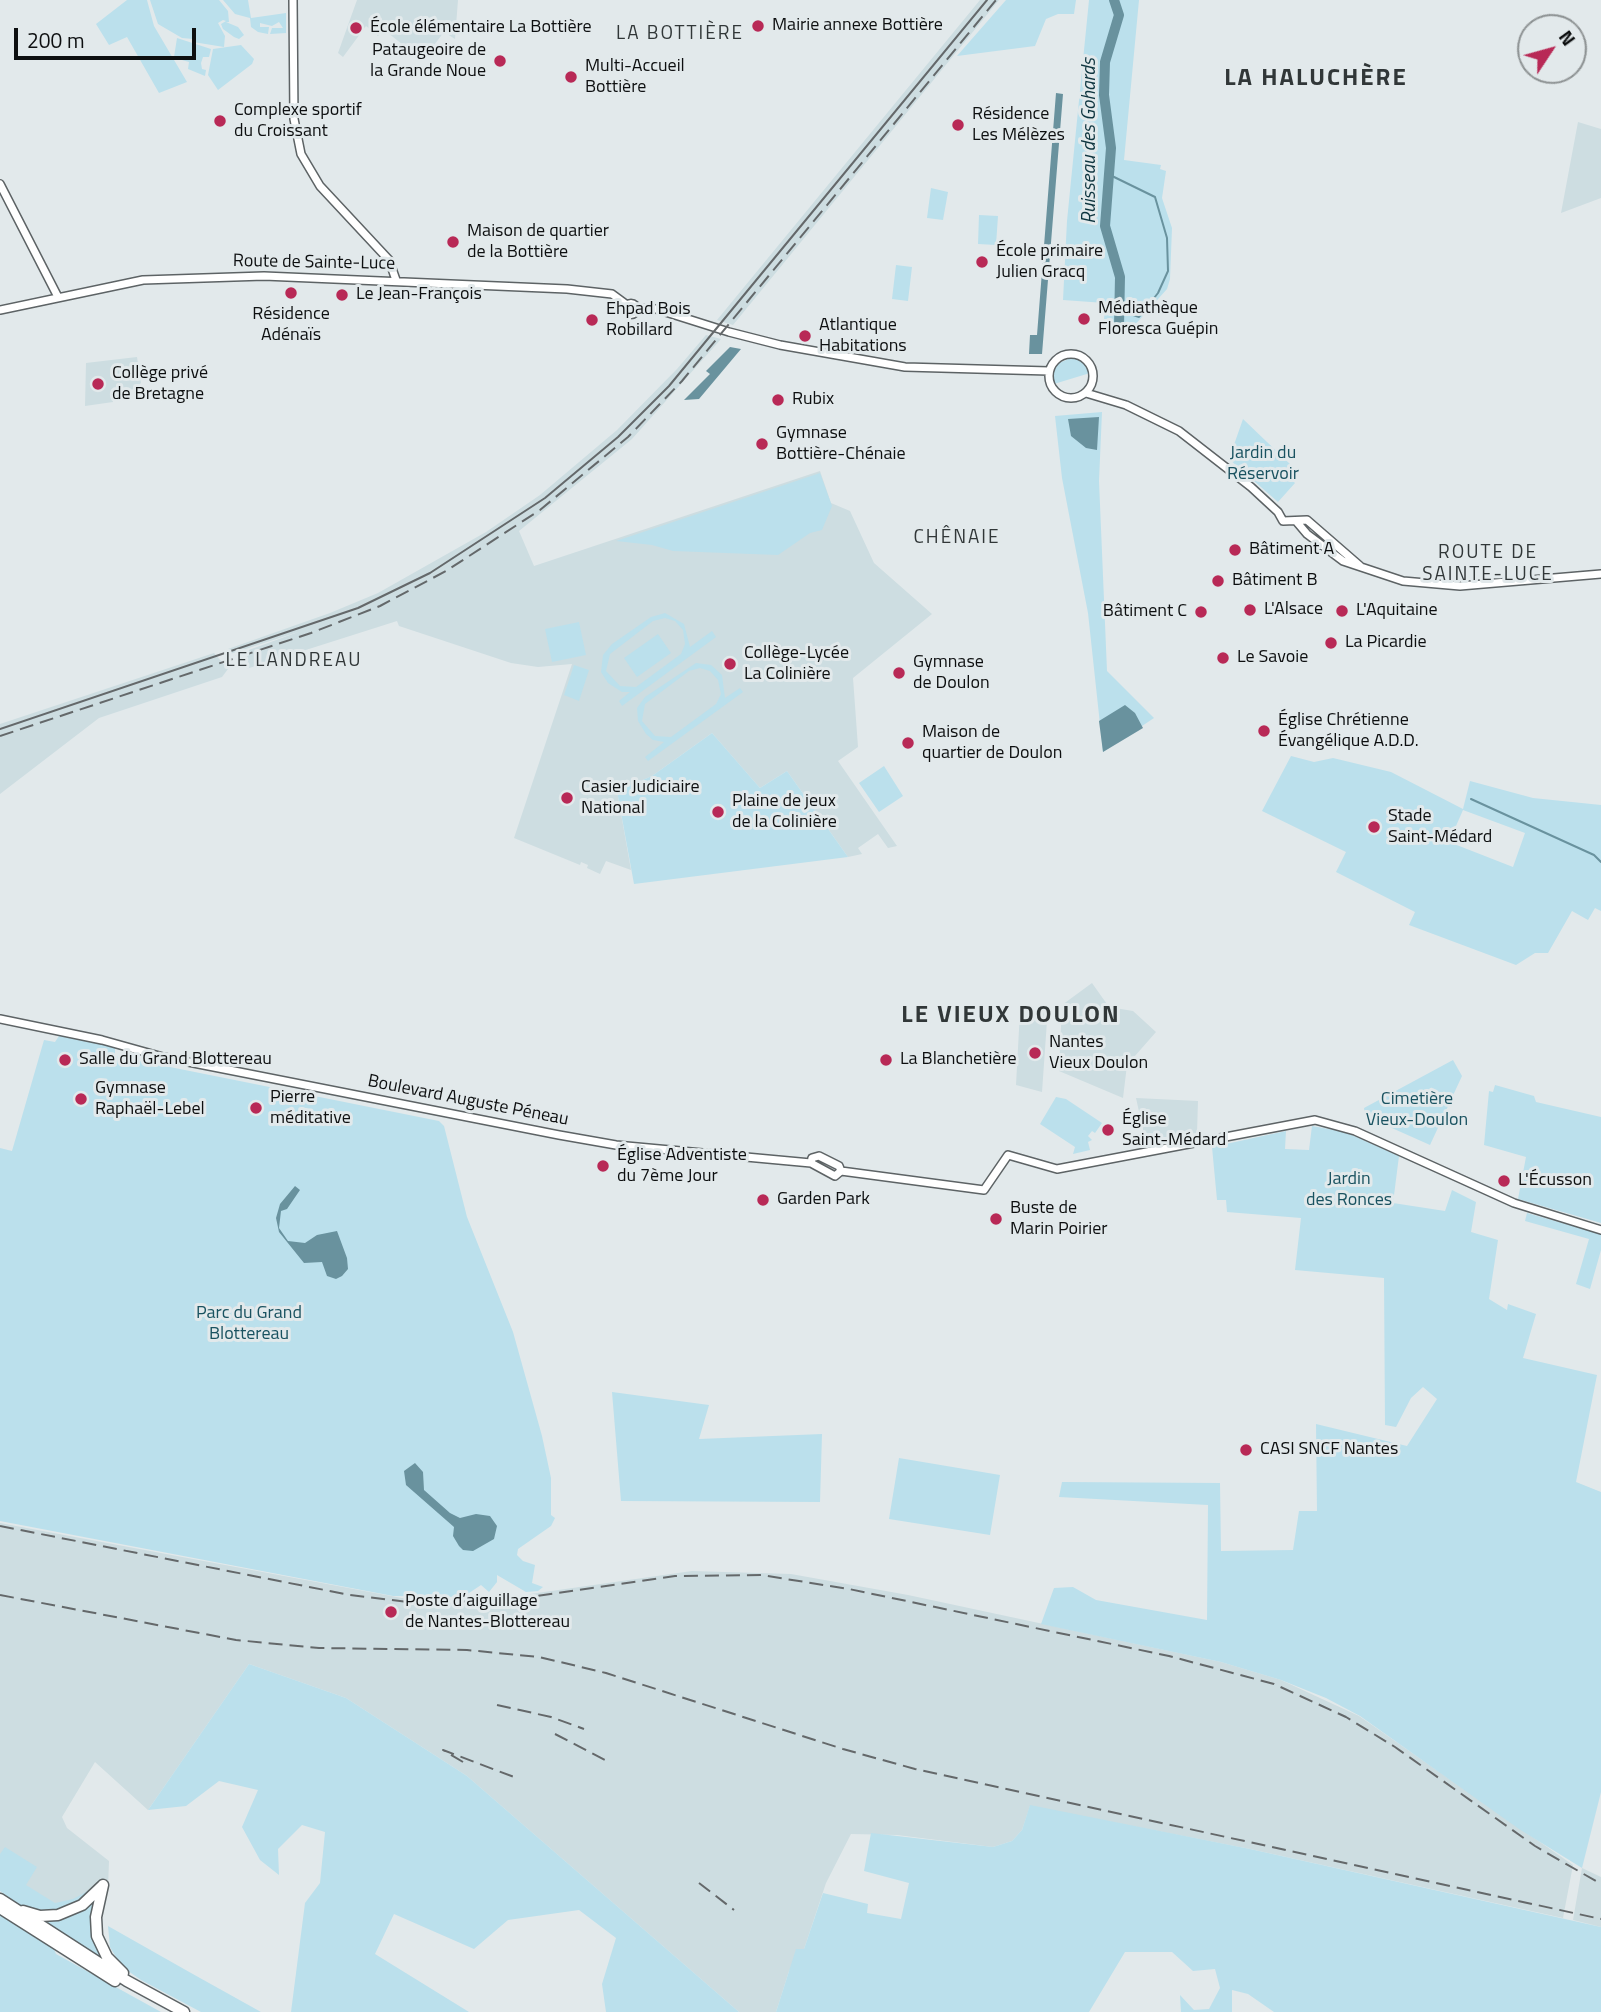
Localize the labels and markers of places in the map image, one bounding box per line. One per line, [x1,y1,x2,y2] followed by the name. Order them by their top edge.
[772,15,943,37] place label: Mairie annexe Bottière
[370,17,592,39] place label: École élémentaire La Bottière
[750,18,766,34] marker: Mairie annexe Bottière
[348,20,364,36] marker: École élémentaire La Bottière
[370,40,486,82] place label: Pataugeoire de la Grande Noue
[492,53,508,69] marker: Pataugeoire de la Grande Noue
[585,56,685,98] place label: Multi-Accueil Bottière
[563,69,579,85] marker: Multi-Accueil Bottière
[234,100,362,142] place label: Complexe sportif du Croissant
[972,104,1065,146] place label: Résidence Les Mélèzes
[212,113,228,129] marker: Complexe sportif du Croissant
[950,117,966,133] marker: Résidence Les Mélèzes
[467,221,609,264] place label: Maison de quartier de la Bottière
[445,234,461,250] marker: Maison de quartier de la Bottière
[996,241,1103,284] place label: École primaire Julien Gracq
[974,254,990,270] marker: École primaire Julien Gracq
[356,284,482,306] place label: Le Jean-François
[283,285,299,301] marker: Résidence Adénaïs
[334,287,350,303] marker: Le Jean-François
[1098,298,1218,340] place label: Médiathèque Floresca Guépin
[606,299,691,342] place label: Ehpad Bois Robillard
[252,304,330,346] place label: Résidence Adénaïs
[1076,311,1092,327] marker: Médiathèque Floresca Guépin
[584,312,600,328] marker: Ehpad Bois Robillard
[819,315,907,358] place label: Atlantique Habitations
[797,328,813,344] marker: Atlantique Habitations
[112,363,208,406] place label: Collège privé de Bretagne
[90,376,106,392] marker: Collège privé de Bretagne
[792,389,834,411] place label: Rubix
[770,392,786,408] marker: Rubix
[776,423,905,466] place label: Gymnase Bottière-Chénaie
[754,436,770,452] marker: Gymnase Bottière-Chénaie
[1249,539,1334,561] place label: Bâtiment A
[1227,542,1243,558] marker: Bâtiment A
[1232,570,1317,592] place label: Bâtiment B
[1210,573,1226,589] marker: Bâtiment B
[1264,599,1323,621] place label: L'Alsace
[1356,600,1438,622] place label: L'Aquitaine
[1103,601,1187,623] place label: Bâtiment C
[1242,602,1258,618] marker: L'Alsace
[1334,603,1350,619] marker: L'Aquitaine
[1193,604,1209,620] marker: Bâtiment C
[1345,632,1427,654] place label: La Picardie
[1323,635,1339,651] marker: La Picardie
[744,643,849,686] place label: Collège-Lycée La Colinière
[1237,647,1308,669] place label: Le Savoie
[1215,650,1231,666] marker: Le Savoie
[913,652,990,694] place label: Gymnase de Doulon
[722,656,738,672] marker: Collège-Lycée La Colinière
[891,665,907,681] marker: Gymnase de Doulon
[1278,710,1419,752] place label: Église Chrétienne Évangélique A.D.D.
[922,722,1062,764] place label: Maison de quartier de Doulon
[1256,723,1272,739] marker: Église Chrétienne Évangélique A.D.D.
[900,735,916,751] marker: Maison de quartier de Doulon
[581,777,700,820] place label: Casier Judiciaire National
[559,790,575,806] marker: Casier Judiciaire National
[732,791,837,834] place label: Plaine de jeux de la Colinière
[710,804,726,820] marker: Plaine de jeux de la Colinière
[1388,806,1492,848] place label: Stade Saint-Médard
[1366,819,1382,835] marker: Stade Saint-Médard
[1049,1032,1148,1074] place label: Nantes Vieux Doulon
[1027,1045,1043,1061] marker: Nantes Vieux Doulon
[79,1049,272,1071] place label: Salle du Grand Blottereau
[900,1049,1017,1071] place label: La Blanchetière
[57,1052,73,1068] marker: Salle du Grand Blottereau
[878,1052,894,1068] marker: La Blanchetière
[95,1078,205,1120] place label: Gymnase Raphaël-Lebel
[270,1087,351,1130] place label: Pierre méditative
[73,1091,89,1107] marker: Gymnase Raphaël-Lebel
[248,1100,264,1116] marker: Pierre méditative
[1122,1109,1226,1152] place label: Église Saint-Médard
[1100,1122,1116,1138] marker: Église Saint-Médard
[617,1145,747,1188] place label: Église Adventiste du 7ème Jour
[595,1158,611,1174] marker: Église Adventiste du 7ème Jour
[1518,1170,1592,1192] place label: L'Écusson
[1496,1173,1512,1189] marker: L'Écusson
[777,1189,870,1211] place label: Garden Park
[755,1192,771,1208] marker: Garden Park
[1010,1198,1107,1240] place label: Buste de Marin Poirier
[988,1211,1004,1227] marker: Buste de Marin Poirier
[1260,1439,1398,1461] place label: CASI SNCF Nantes
[1238,1442,1254,1458] marker: CASI SNCF Nantes
[405,1591,570,1634] place label: Poste d’aiguillage de Nantes-Blottereau
[383,1604,399,1620] marker: Poste d’aiguillage de Nantes-Blottereau

